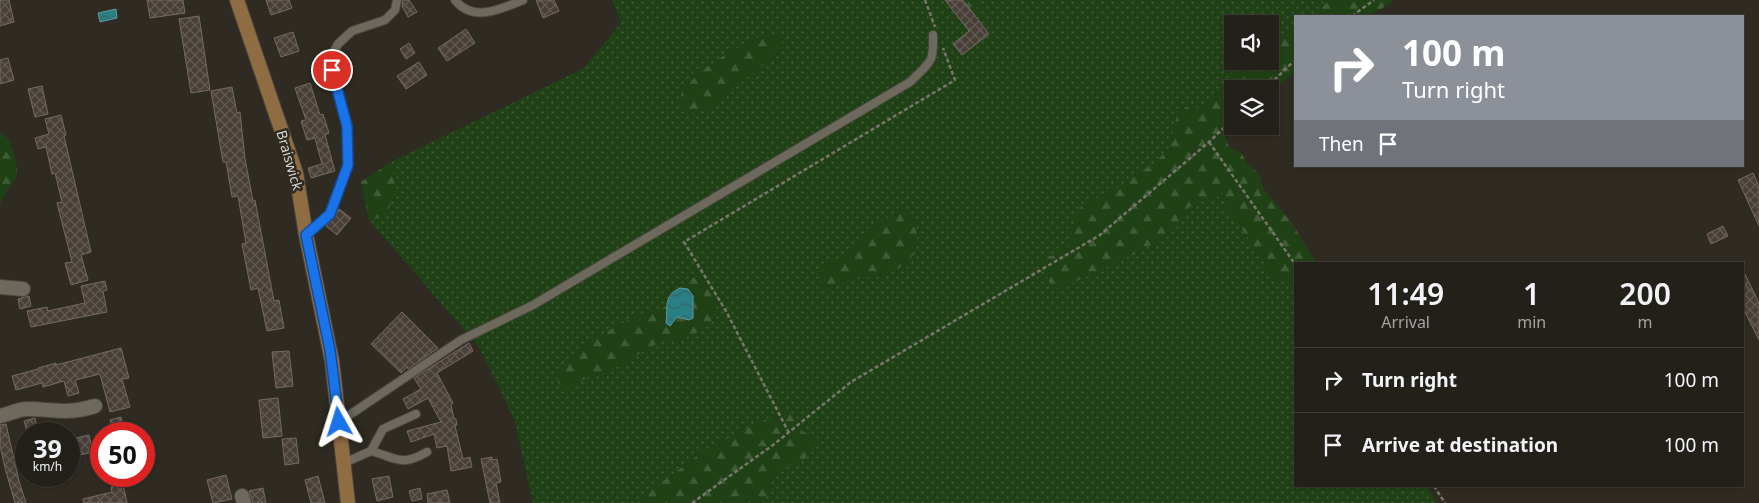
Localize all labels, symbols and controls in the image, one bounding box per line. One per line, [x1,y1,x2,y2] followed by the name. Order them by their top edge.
[1224,15,1279,135] map controls
[1224,15,1279,70] button: sound
[1402,29,1505,76] text: 100 m
[1319,35,1384,100] icon: right
[311,49,353,91] pin
[318,56,346,84] icon: arrive
[1402,74,1505,104] text: Turn right
[1224,80,1279,135] button: layers
[272,128,308,193] street label: Braiswick
[1374,130,1402,158] icon: arrive
[1319,131,1364,157] text: Then
[1367,273,1444,314] text: 11:49
[1523,273,1540,314] text: 1
[1619,273,1671,314] text: 200
[1381,311,1430,333] text: Arrival
[1517,311,1546,333] text: min
[1638,311,1653,333] text: m
[1319,366,1347,394] icon: right
[1362,367,1457,393] text: Turn right
[1664,367,1719,393] text: 100 m
[312,395,364,447] position arrow
[90,422,155,487] speed limit sign: 50
[33,431,62,465] text: 39
[1319,431,1347,459] icon: arrive
[1362,432,1558,458] text: Arrive at destination
[1664,432,1719,458] text: 100 m
[33,458,62,475] text: km/h

